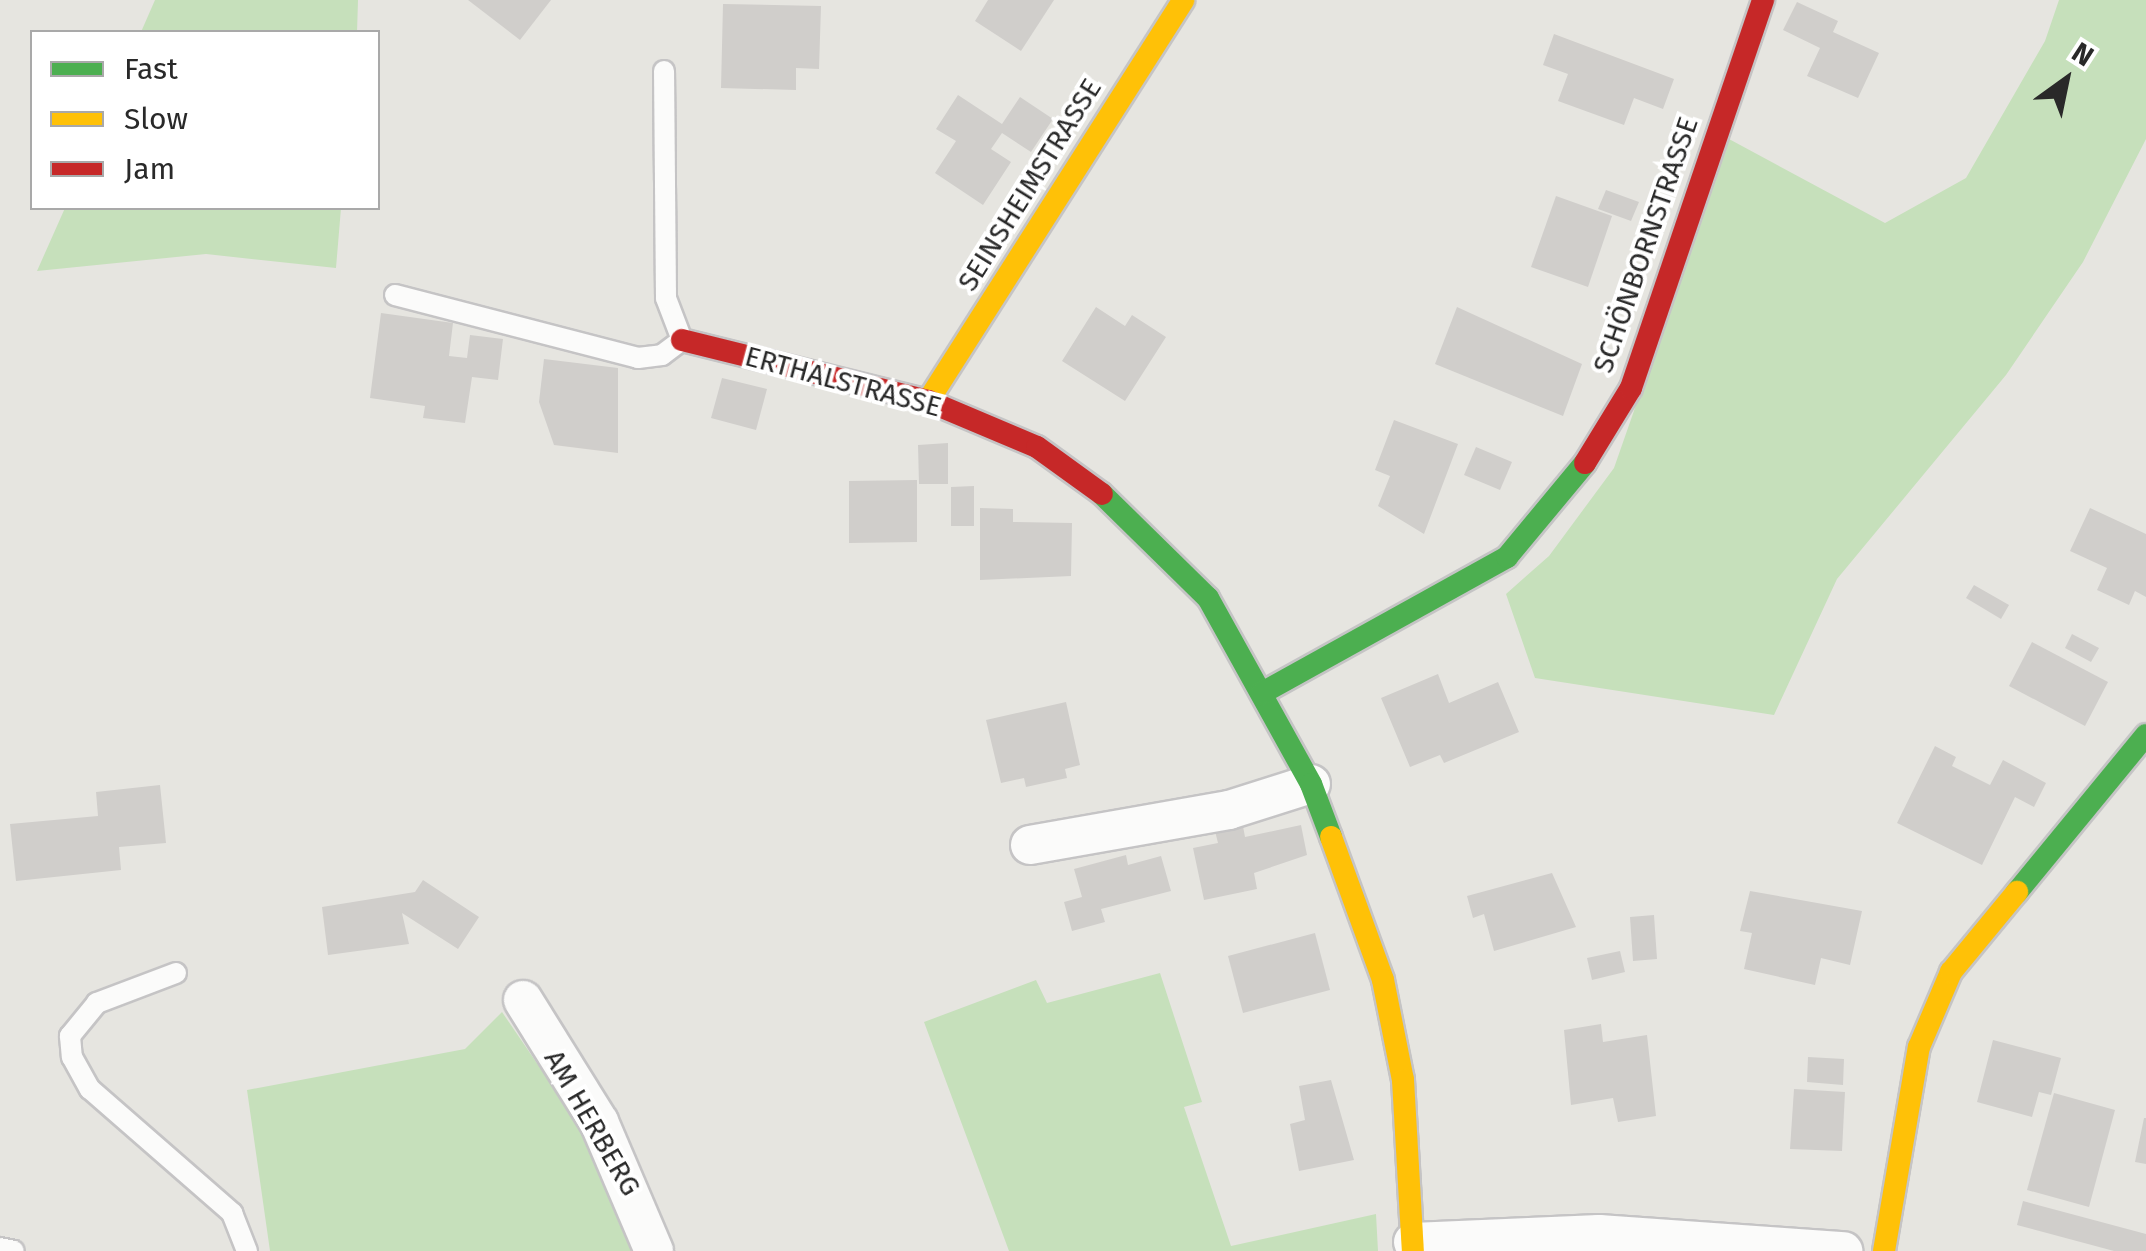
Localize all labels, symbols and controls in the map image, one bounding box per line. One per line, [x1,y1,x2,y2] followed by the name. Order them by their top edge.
[30,30,380,210] legend
[2016,30,2116,130] north arrow
[2066,36,2099,73] text: N
[124,51,178,87] text: Fast
[951,73,1109,297] street label: SEINSHEIMSTRASSE
[124,101,188,137] text: Slow
[1586,113,1706,377] street label: SCHÖNBORNSTRASSE
[124,151,175,187] text: Jam
[741,340,945,424] street label: ERTHALSTRASSE
[537,1044,647,1202] street label: AM HERBERG

